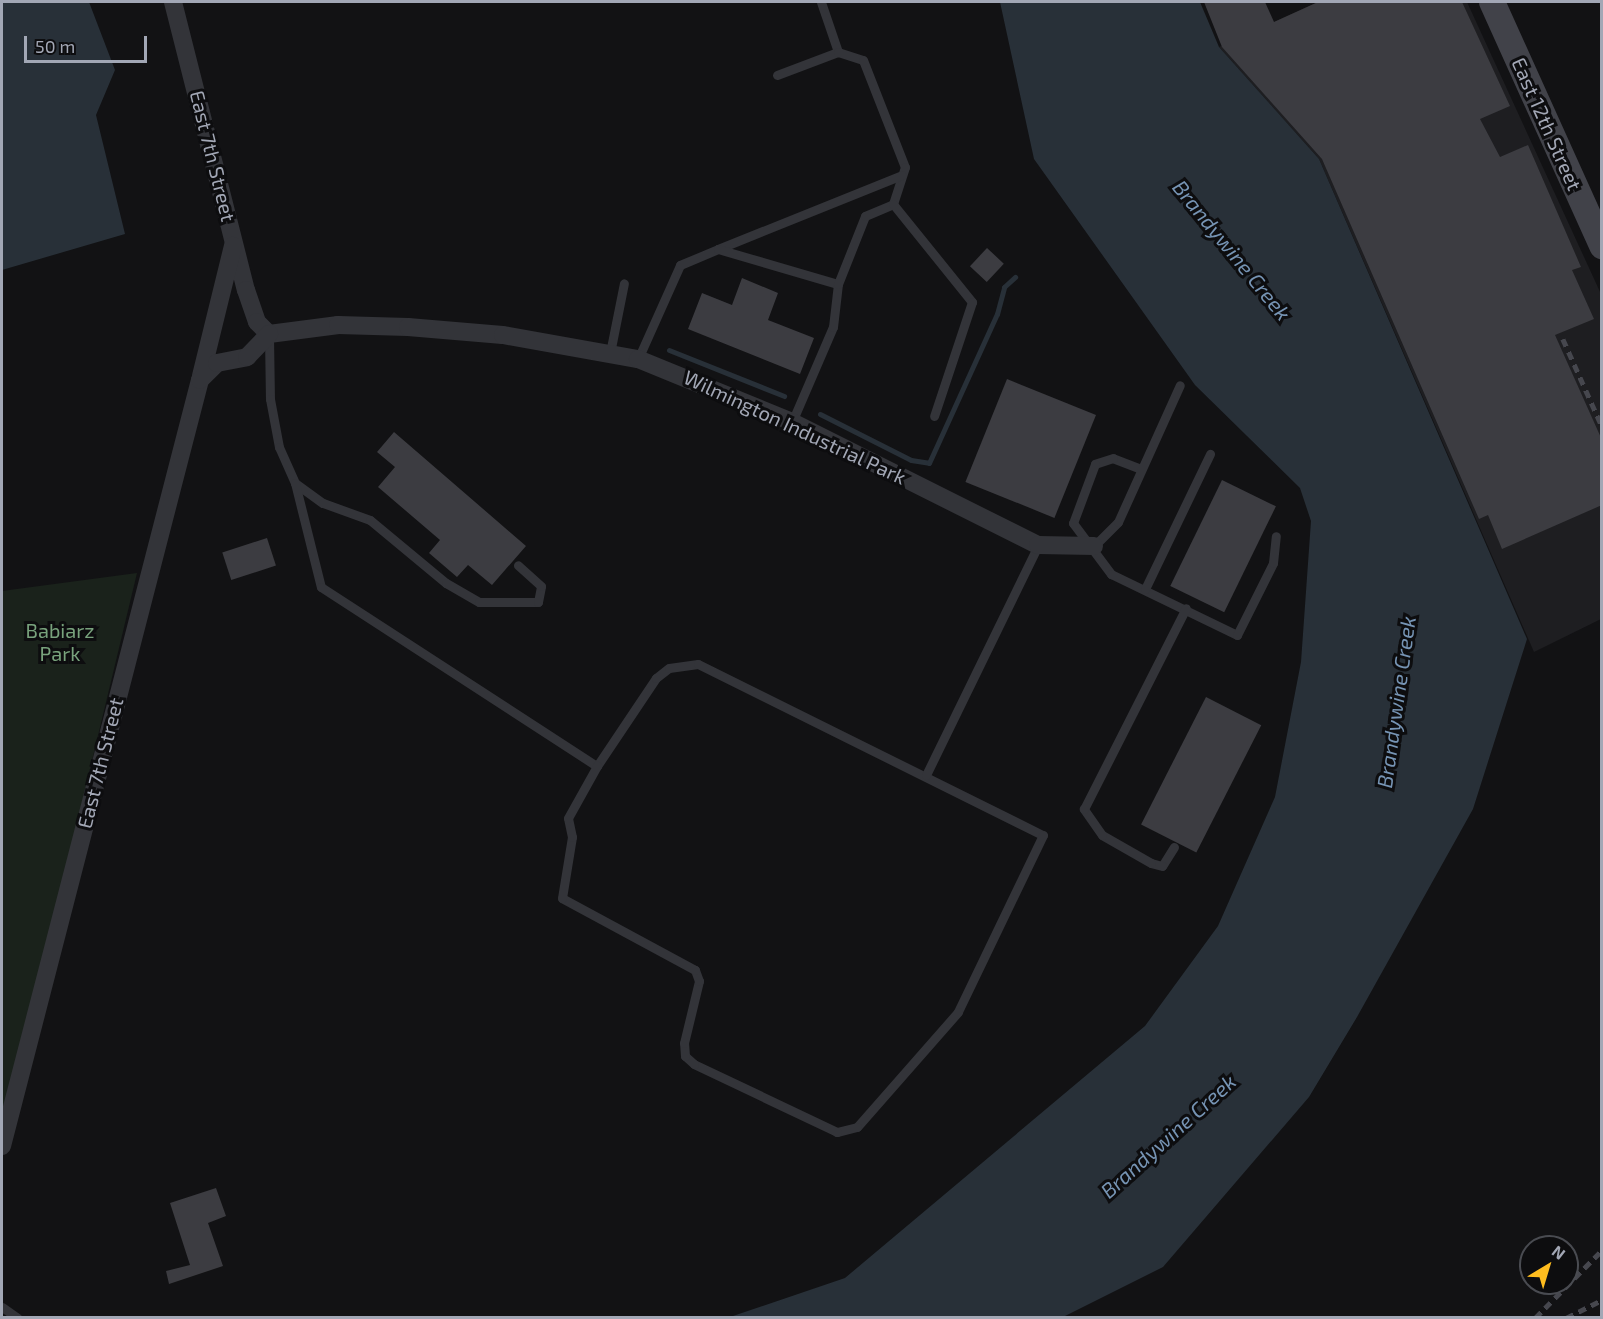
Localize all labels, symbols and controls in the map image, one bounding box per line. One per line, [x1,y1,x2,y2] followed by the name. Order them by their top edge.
[27,24,150,62] scale bar
[35,35,75,57] text: 50 m
[1507,54,1587,194] street label: East 12th Street
[185,88,241,224] street label: East 7th Street
[1168,175,1296,325] water label: Brandywine Creek
[680,365,910,489] street label: Wilmington Industrial Park
[1371,614,1421,790] water label: Brandywine Creek
[26,619,94,666] park label: Babiarz Park
[72,695,128,831] street label: East 7th Street
[1095,1069,1241,1203] water label: Brandywine Creek
[1519,1235,1579,1295] north arrow
[1549,1241,1570,1263] text: N

